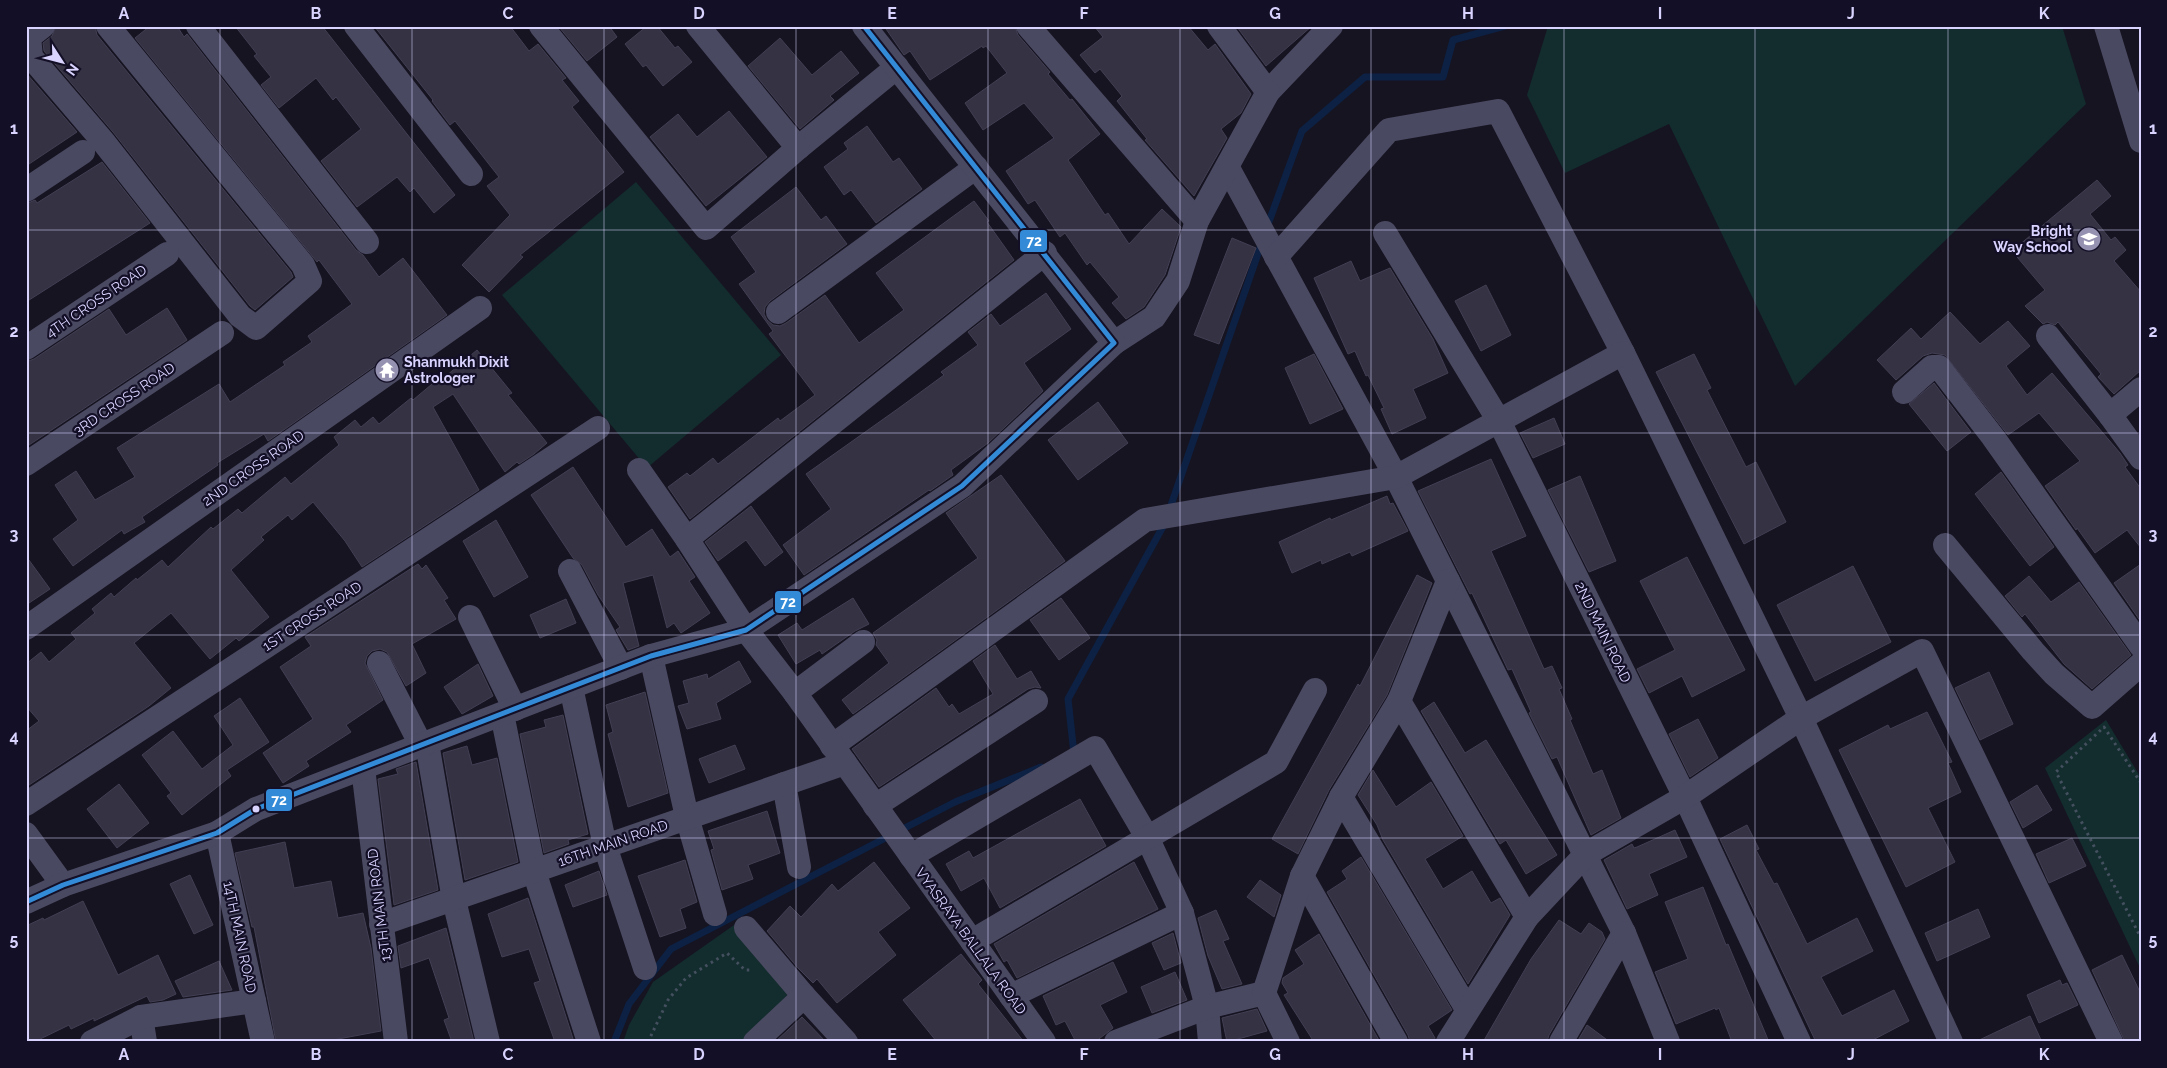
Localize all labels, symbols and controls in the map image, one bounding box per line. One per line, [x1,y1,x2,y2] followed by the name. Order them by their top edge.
[119,4,130,23] text: A
[311,4,322,23] text: B
[503,4,514,23] text: C
[693,4,705,23] text: D
[887,4,897,23] text: E
[1079,4,1089,23] text: F
[1269,4,1281,23] text: G
[1462,4,1474,23] text: H
[1658,4,1662,23] text: I
[1847,4,1855,23] text: J
[2039,4,2050,23] text: K
[38,38,88,88] north arrow
[63,61,82,79] text: N
[10,119,18,138] text: 1
[2149,119,2157,138] text: 1
[1993,223,2073,255] place label: Bright Way School
[2076,226,2102,252] school or university icon: Bright Way School
[1019,229,1048,253] line badge: 72
[1026,233,1042,249] text: 72
[43,261,149,341] street label: 4TH CROSS ROAD
[9,322,19,341] text: 2
[2148,322,2158,341] text: 2
[404,354,509,386] place label: Shanmukh Dixit Astrologer
[374,357,400,383] temple icon: Shanmukh Dixit Astrologer
[70,359,178,439] street label: 3RD CROSS ROAD
[199,427,307,509] street label: 2ND CROSS ROAD
[10,525,19,544] text: 3
[2149,525,2158,544] text: 3
[260,578,364,654] street label: 1ST CROSS ROAD
[1572,579,1634,685] street label: 2ND MAIN ROAD
[774,590,802,614] line badge: 72
[780,594,796,610] text: 72
[9,727,19,746] text: 4
[2148,727,2158,746] text: 4
[265,788,293,812] line badge: 72
[271,792,287,808] text: 72
[251,804,261,814] unlabelled marker
[556,817,670,869] street label: 16TH MAIN ROAD
[364,848,394,962] street label: 13TH MAIN ROAD
[912,865,1030,1017] street label: VYASRAYA BALLALA ROAD
[220,880,260,994] street label: 14TH MAIN ROAD
[10,930,19,949] text: 5
[2149,930,2158,949] text: 5
[119,1045,130,1064] text: A
[311,1045,322,1064] text: B
[503,1045,514,1064] text: C
[693,1045,705,1064] text: D
[887,1045,897,1064] text: E
[1079,1045,1089,1064] text: F
[1269,1045,1281,1064] text: G
[1462,1045,1474,1064] text: H
[1658,1045,1662,1064] text: I
[1847,1045,1855,1064] text: J
[2039,1045,2050,1064] text: K

